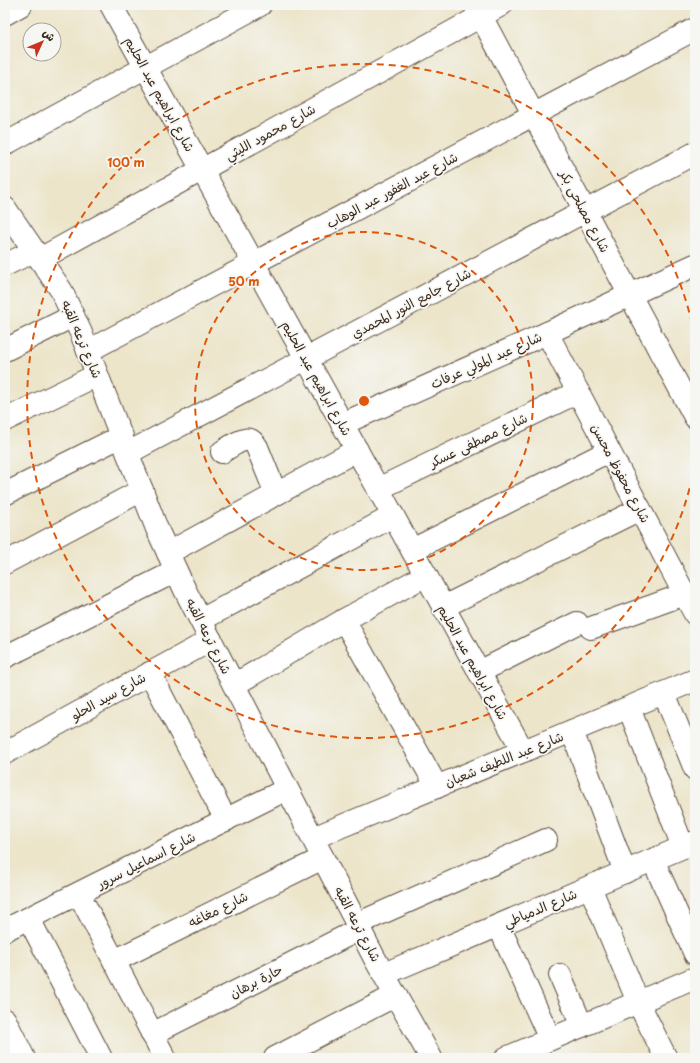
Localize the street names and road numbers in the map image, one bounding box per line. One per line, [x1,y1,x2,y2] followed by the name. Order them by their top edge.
[119,33,200,156] street label: شارع ابراهيم عبد الحليم
[221,99,320,167] street label: شارع محمود الليثي
[323,147,461,233] street label: شارع عبد الغفور عبد الوهاب
[554,165,615,256] street label: شارع مصلحى بكر
[347,263,475,344] street label: شارع جامع النور المحمدي
[57,297,107,381] street label: شارع ترعه القبه
[276,317,357,440] street label: شارع ابراهيم عبد الحليم
[427,326,546,395] street label: شارع عبد المولي عرفات
[424,407,531,473] street label: شارع مصطفى عسكر
[586,420,656,526] street label: شارع محفوظ محسن
[181,594,237,678] street label: شارع ترعه القبه
[432,601,513,724] street label: شارع ابراهيم عبد الحليم
[66,667,149,725] street label: شارع سيد الحلو
[442,726,566,792] street label: شارع عبد اللطيف شعبان
[92,827,199,894] street label: شارع اسماعيل سرور
[330,883,386,965] street label: شارع ترعه القبه
[500,884,581,934] street label: شارع الدمياطي
[185,886,251,932] street label: شارع مغاغه
[226,959,286,1002] street label: حارة برهان

